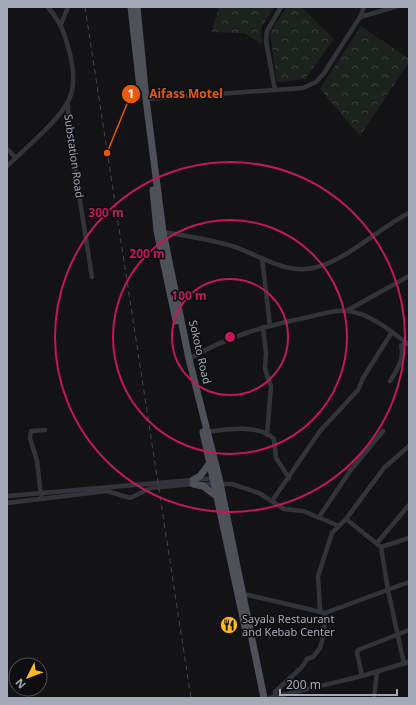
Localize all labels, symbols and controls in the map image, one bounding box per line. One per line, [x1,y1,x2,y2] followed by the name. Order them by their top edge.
[121,82,230,106] callout: Aifass Motel
[128,85,134,102] text: 1
[149,85,223,102] text: Aifass Motel
[61,113,88,199] street label: Substation Road
[88,204,124,221] text: 300 m
[129,245,165,262] text: 200 m
[171,287,207,304] text: 100 m
[186,318,215,385] street label: Sokoto Road
[223,330,237,344] centre of rings
[242,611,335,639] place label: Sayala Restaurant and Kebab Center
[219,615,239,635] restaurant icon: Sayala Restaurant and Kebab Center
[8,657,48,697] north arrow
[280,671,397,697] scale bar
[12,676,29,692] text: N
[286,676,321,693] text: 200 m

